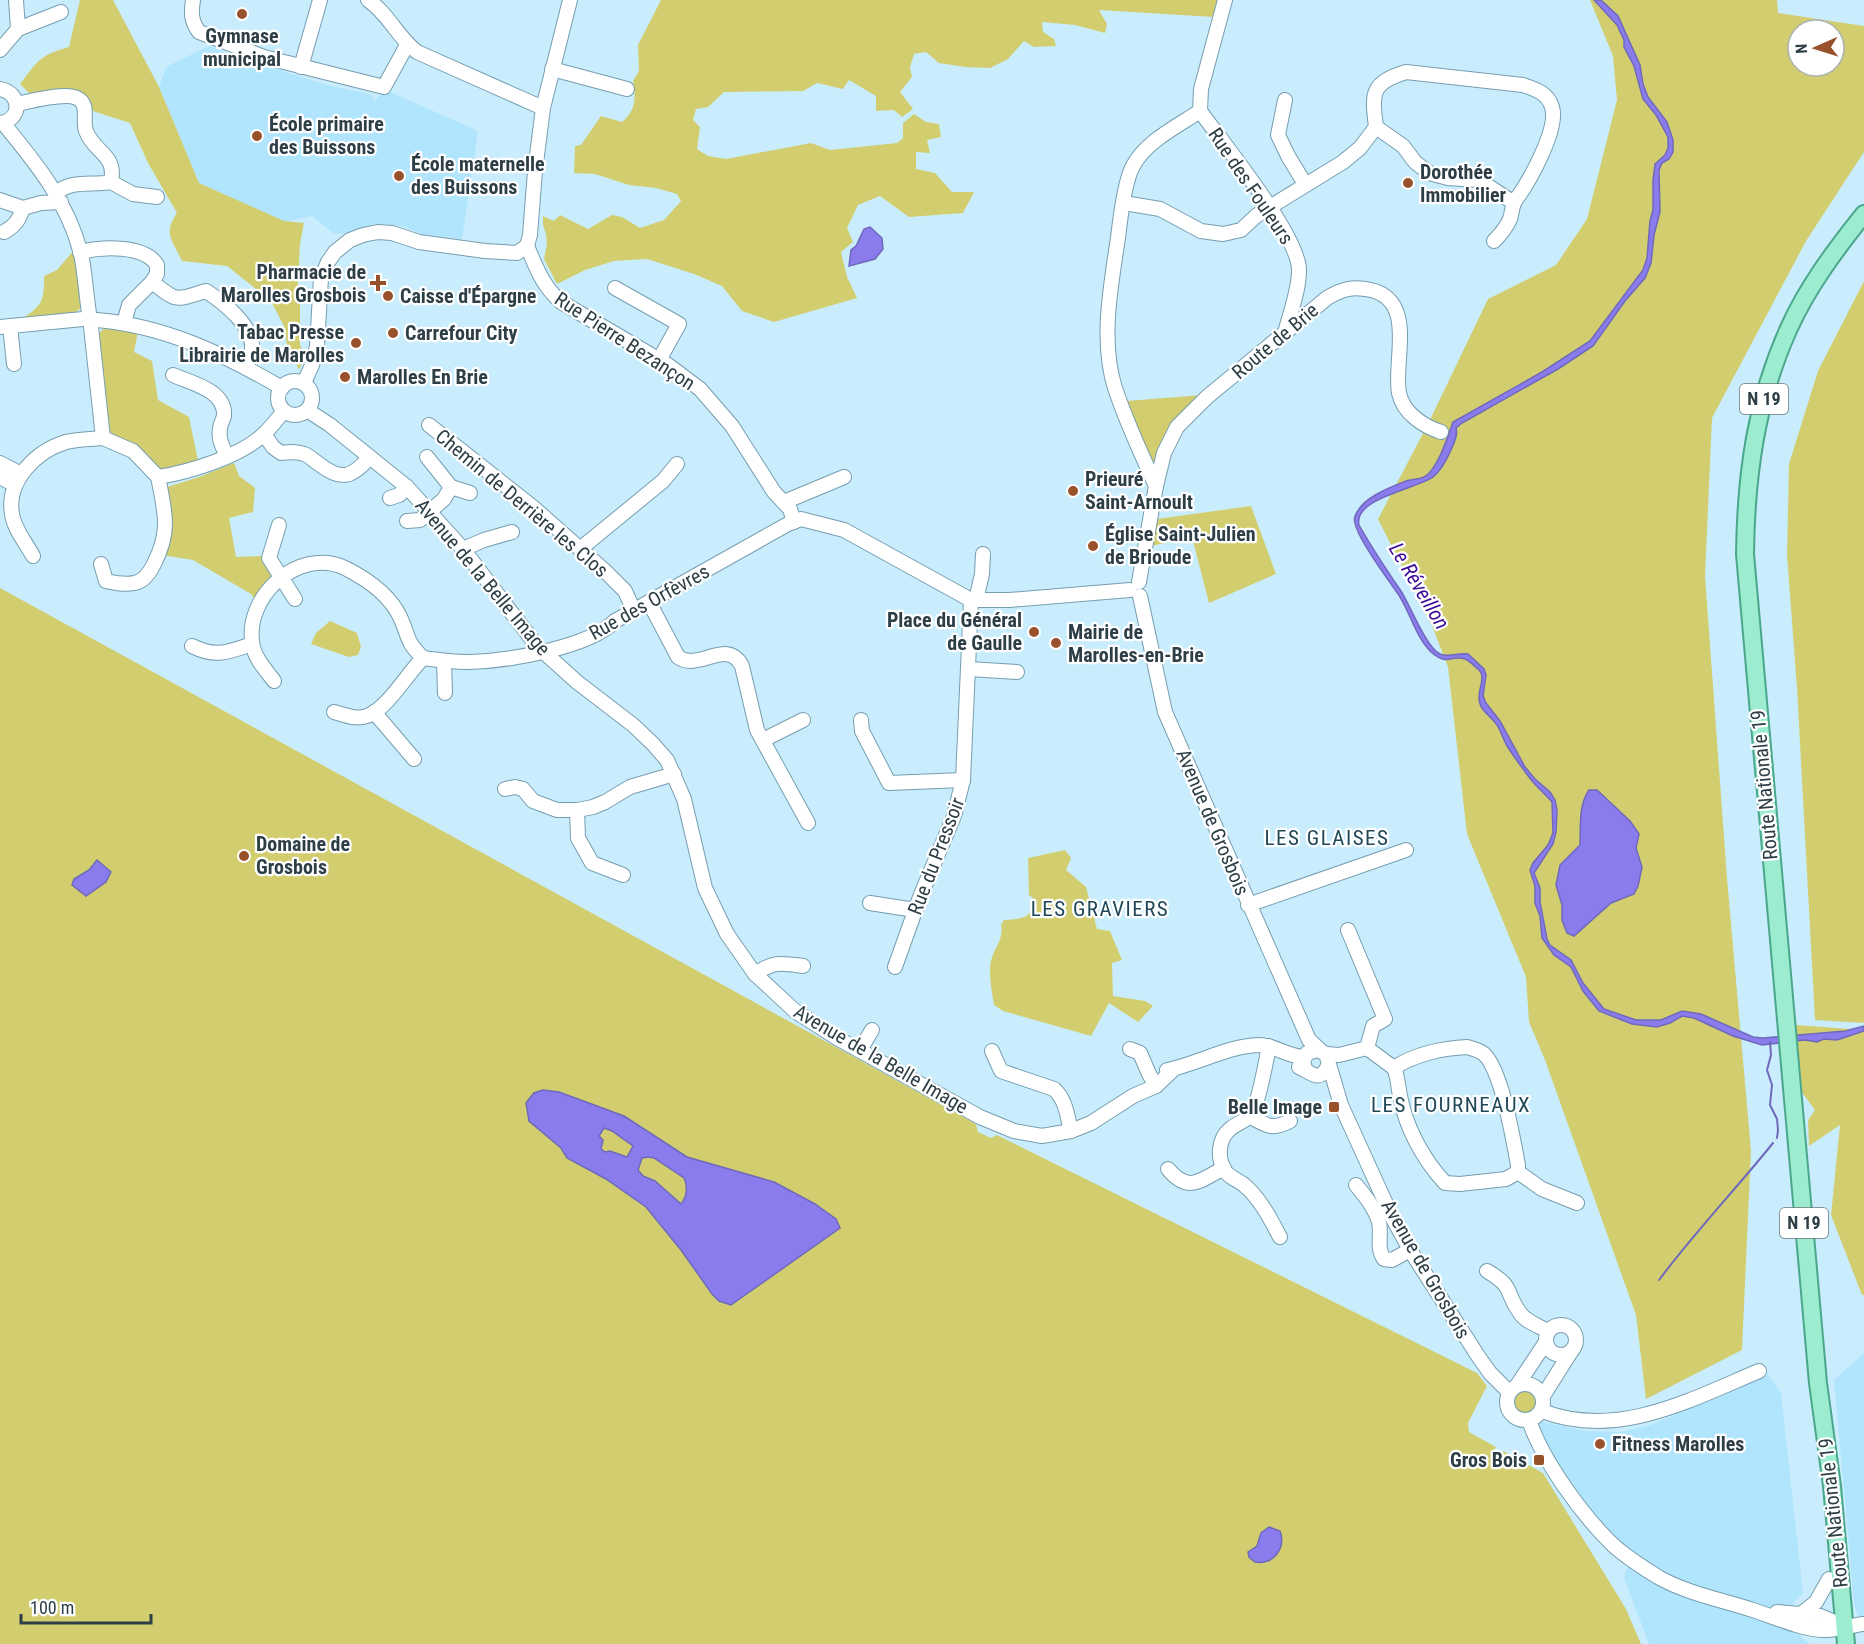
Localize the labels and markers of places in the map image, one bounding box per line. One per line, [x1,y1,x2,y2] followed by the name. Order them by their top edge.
[235,7,249,21] marker: Gymnase municipal
[203,24,281,71] place label: Gymnase municipal
[269,112,384,159] place label: École primaire des Buissons
[250,129,264,143] marker: École primaire des Buissons
[411,152,545,199] place label: École maternelle des Buissons
[1420,160,1507,207] place label: Dorothée Immobilier
[392,169,406,183] marker: École maternelle des Buissons
[1401,176,1415,190] marker: Dorothée Immobilier
[221,260,366,307] place label: Pharmacie de Marolles Grosbois
[371,276,385,290] marker: Pharmacie de Marolles Grosbois
[400,284,536,308] place label: Caisse d'Épargne
[381,289,395,303] marker: Caisse d'Épargne
[179,320,344,367] place label: Tabac Presse Librairie de Marolles
[405,321,518,345] place label: Carrefour City
[386,326,400,340] marker: Carrefour City
[349,336,363,350] marker: Tabac Presse Librairie de Marolles
[357,365,488,389] place label: Marolles En Brie
[338,370,352,384] marker: Marolles En Brie
[1085,467,1193,514] place label: Prieuré Saint-Arnoult
[1066,484,1080,498] marker: Prieuré Saint-Arnoult
[1105,522,1256,569] place label: Église Saint-Julien de Brioude
[1086,539,1100,553] marker: Église Saint-Julien de Brioude
[887,608,1022,655] place label: Place du Général de Gaulle
[1068,620,1204,667] place label: Mairie de Marolles-en-Brie
[1027,625,1041,639] marker: Place du Général de Gaulle
[1049,636,1063,650] marker: Mairie de Marolles-en-Brie
[256,832,350,879] place label: Domaine de Grosbois
[237,849,251,863] marker: Domaine de Grosbois
[1228,1095,1322,1119] place label: Belle Image
[1327,1100,1341,1114] marker: Belle Image
[1612,1432,1744,1456] place label: Fitness Marolles
[1593,1437,1607,1451] marker: Fitness Marolles
[1450,1448,1527,1472] place label: Gros Bois
[1532,1453,1546,1467] marker: Gros Bois

